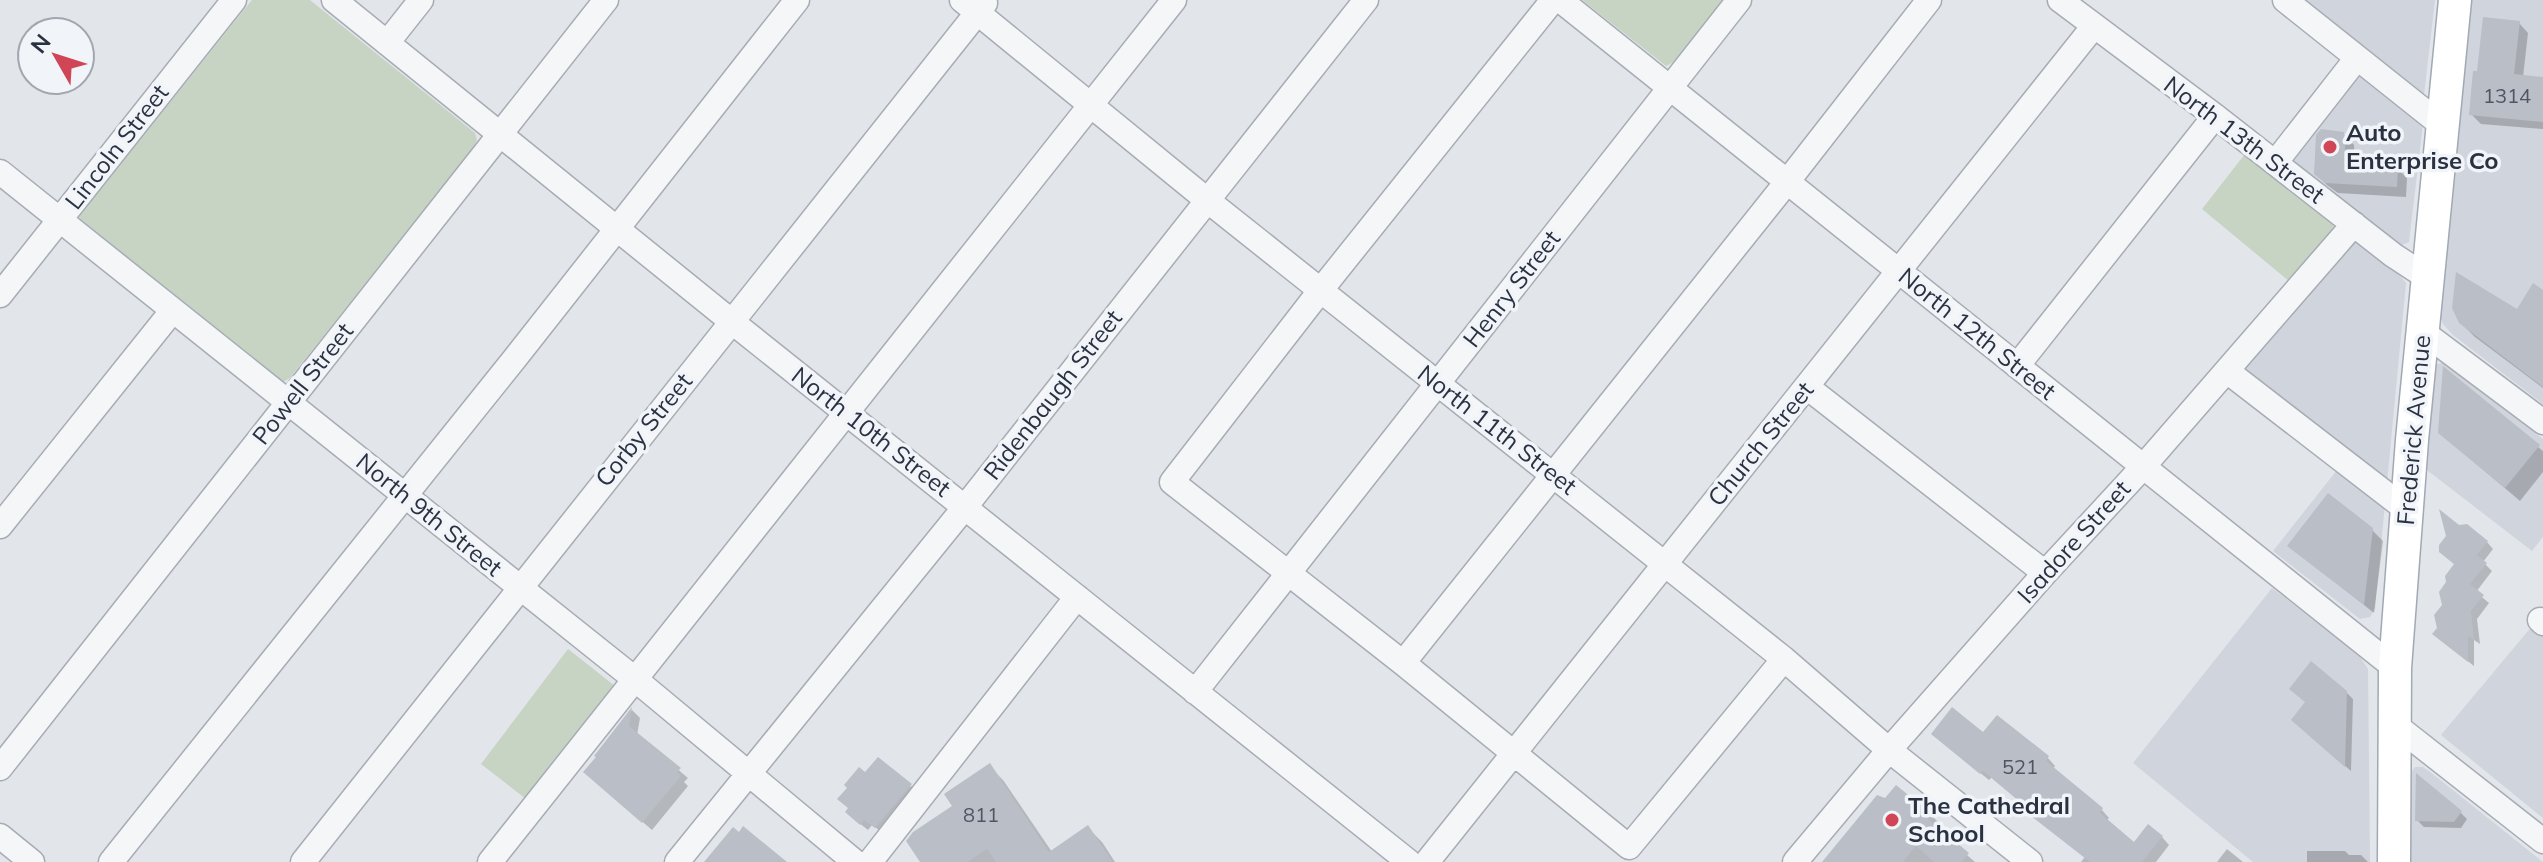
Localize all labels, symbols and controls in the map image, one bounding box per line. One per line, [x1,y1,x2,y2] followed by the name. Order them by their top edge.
[16,16,96,96] north arrow
[24,28,57,59] text: N
[2158,69,2331,209] street label: North 13th Street
[58,78,174,215] street label: Lincoln Street
[2483,83,2531,108] house number: 1314
[2346,117,2498,175] place label: Auto Enterprise Co
[2321,138,2339,156] marker: Auto Enterprise Co
[1456,224,1566,353] street label: Henry Street
[1893,261,2062,406] street label: North 12th Street
[976,303,1128,485] street label: Ridenbaugh Street
[245,316,359,450] street label: Powell Street
[2390,334,2436,526] street label: Frederick Avenue
[1412,358,1583,501] street label: North 11th Street
[786,360,957,503] street label: North 10th Street
[588,366,698,492] street label: Corby Street
[1701,375,1820,512] street label: Church Street
[351,446,509,582] street label: North 9th Street
[2010,474,2136,609] street label: Isadore Street
[2002,754,2038,779] house number: 521
[1908,790,2070,848] place label: The Cathedral School
[963,802,999,827] house number: 811
[1883,811,1901,829] marker: The Cathedral School

